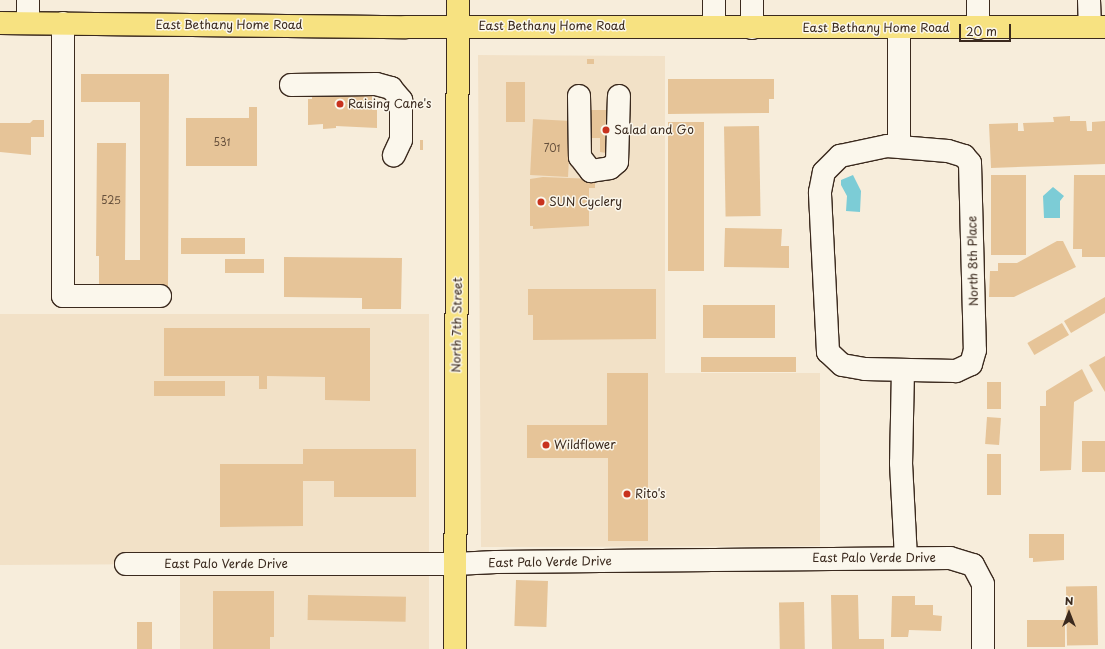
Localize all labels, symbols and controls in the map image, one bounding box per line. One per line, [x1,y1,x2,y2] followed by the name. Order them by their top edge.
[961,16,1013,42] scale bar
[155,18,303,32] street label: East Bethany Home Road
[478,19,626,33] street label: East Bethany Home Road
[802,21,950,35] street label: East Bethany Home Road
[966,22,997,40] text: 20 m
[348,97,432,111] place label: Raising Cane's
[335,99,345,109] marker: Raising Cane's
[614,123,693,137] place label: Salad and Go
[601,125,611,135] marker: Salad and Go
[214,136,230,148] house number: 531
[544,142,560,154] house number: 701
[101,194,121,206] house number: 525
[549,195,622,209] place label: SUN Cyclery
[536,197,546,207] marker: SUN Cyclery
[965,215,981,307] street label: North 8th Place
[449,277,465,373] street label: North 7th Street
[554,438,616,452] place label: Wildflower
[541,440,551,450] marker: Wildflower
[635,487,666,501] place label: Rito's
[622,489,632,499] marker: Rito's
[812,551,936,565] street label: East Palo Verde Drive
[488,554,612,570] street label: East Palo Verde Drive
[164,557,288,571] street label: East Palo Verde Drive
[1065,592,1073,609] text: N
[1049,593,1089,633] north arrow

